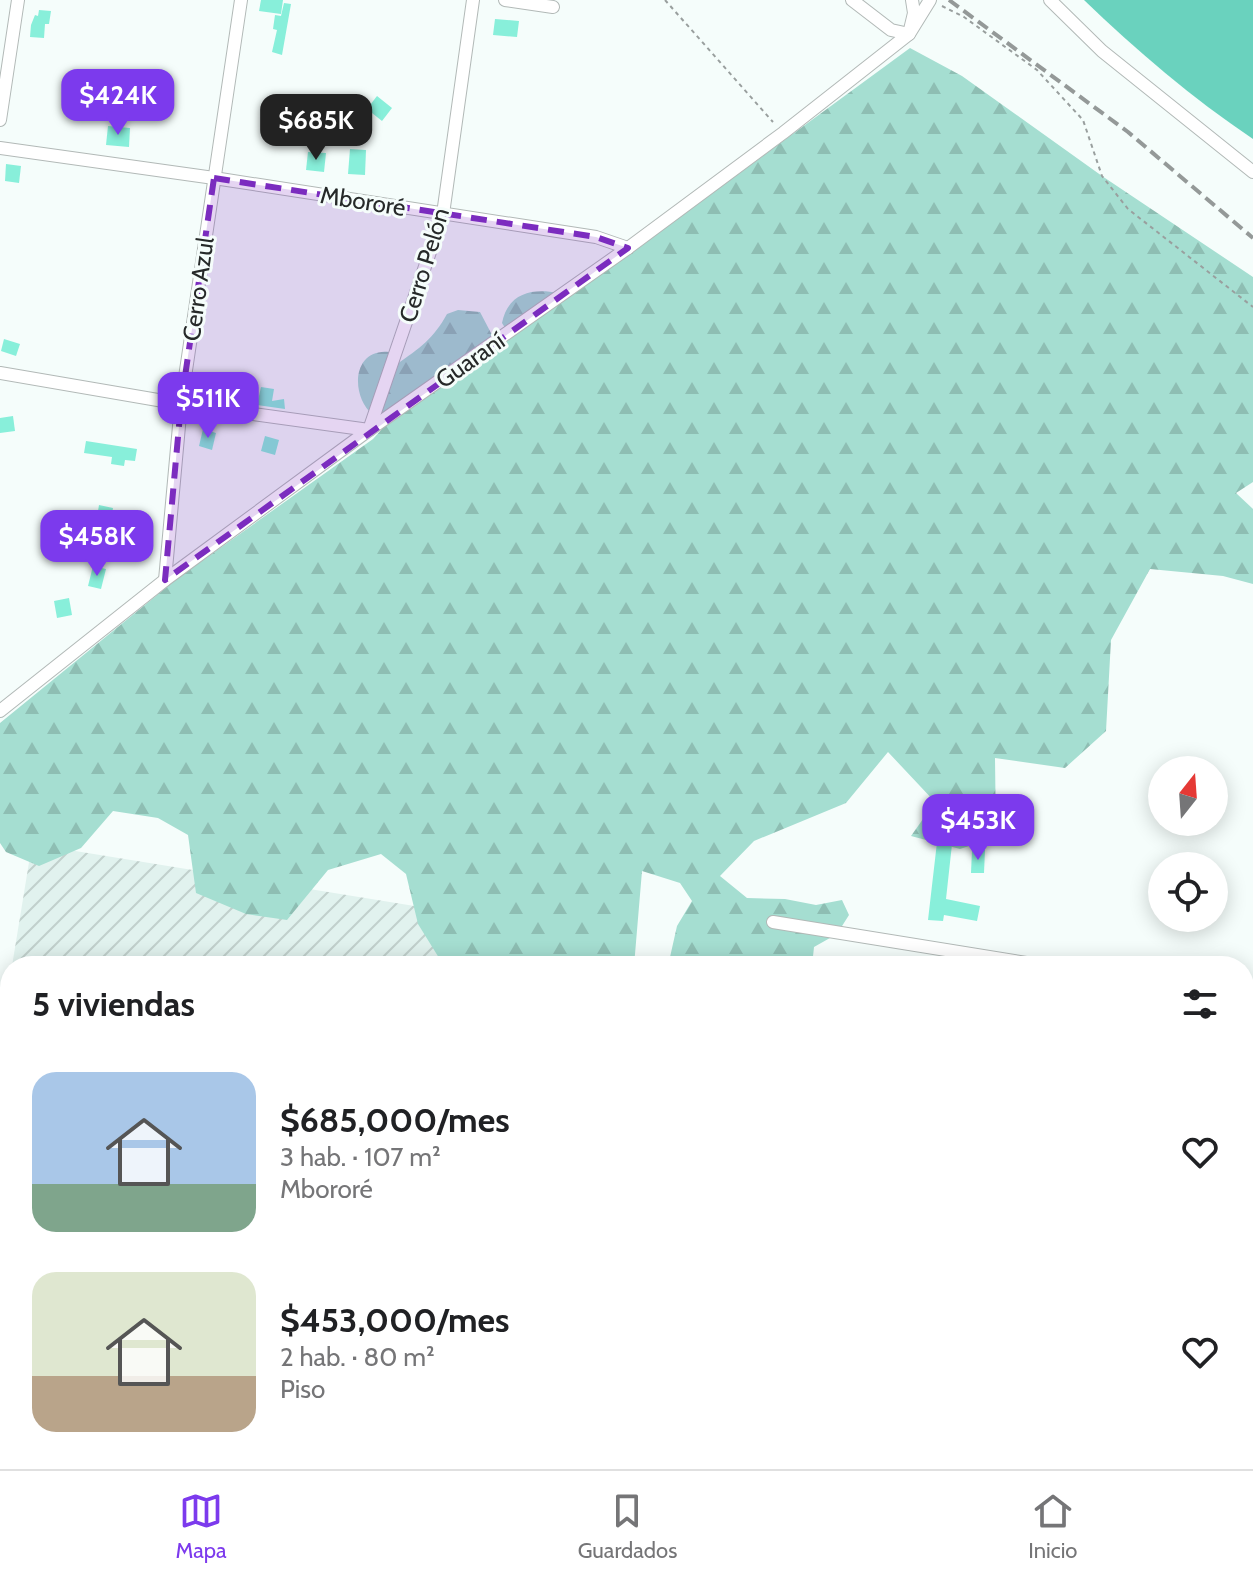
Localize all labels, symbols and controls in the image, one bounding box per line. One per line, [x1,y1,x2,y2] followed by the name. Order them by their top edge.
[62,69,174,137] pin: $424K
[79,79,157,111] text: $424K
[260,94,372,162] pin: $685K
[278,104,354,136] text: $685K
[318,180,408,222] street label: Mbororé
[393,204,455,326] street label: Cerro Pelón
[176,235,220,343] street label: Cerro Azul
[430,326,510,394] street label: Guaraní
[152,372,264,440] pin: $511K
[176,382,240,414] text: $511K
[41,510,153,578] pin: $458K
[58,520,136,552] text: $458K
[1148,756,1228,836] north arrow
[1148,756,1228,932] map controls
[922,794,1034,862] pin: $453K
[940,804,1016,836] text: $453K
[1148,852,1228,932] button: locate
[1178,982,1222,1026] icon: filters
[32,983,195,1025] text: 5 viviendas
[280,1099,510,1141] text: $685,000/mes
[96,1104,192,1200] icon: home
[1178,1130,1222,1174] icon: heart
[280,1141,441,1173] text: 3 hab. · 107 m²
[280,1173,373,1205] text: Mbororé
[280,1299,509,1341] text: $453,000/mes
[96,1304,192,1400] icon: home
[1178,1330,1222,1374] icon: heart
[280,1341,435,1373] text: 2 hab. · 80 m²
[280,1373,325,1405] text: Piso
[176,1489,227,1564] tab: Mapa
[578,1489,677,1564] tab: Guardados
[1028,1489,1077,1564] tab: Inicio

